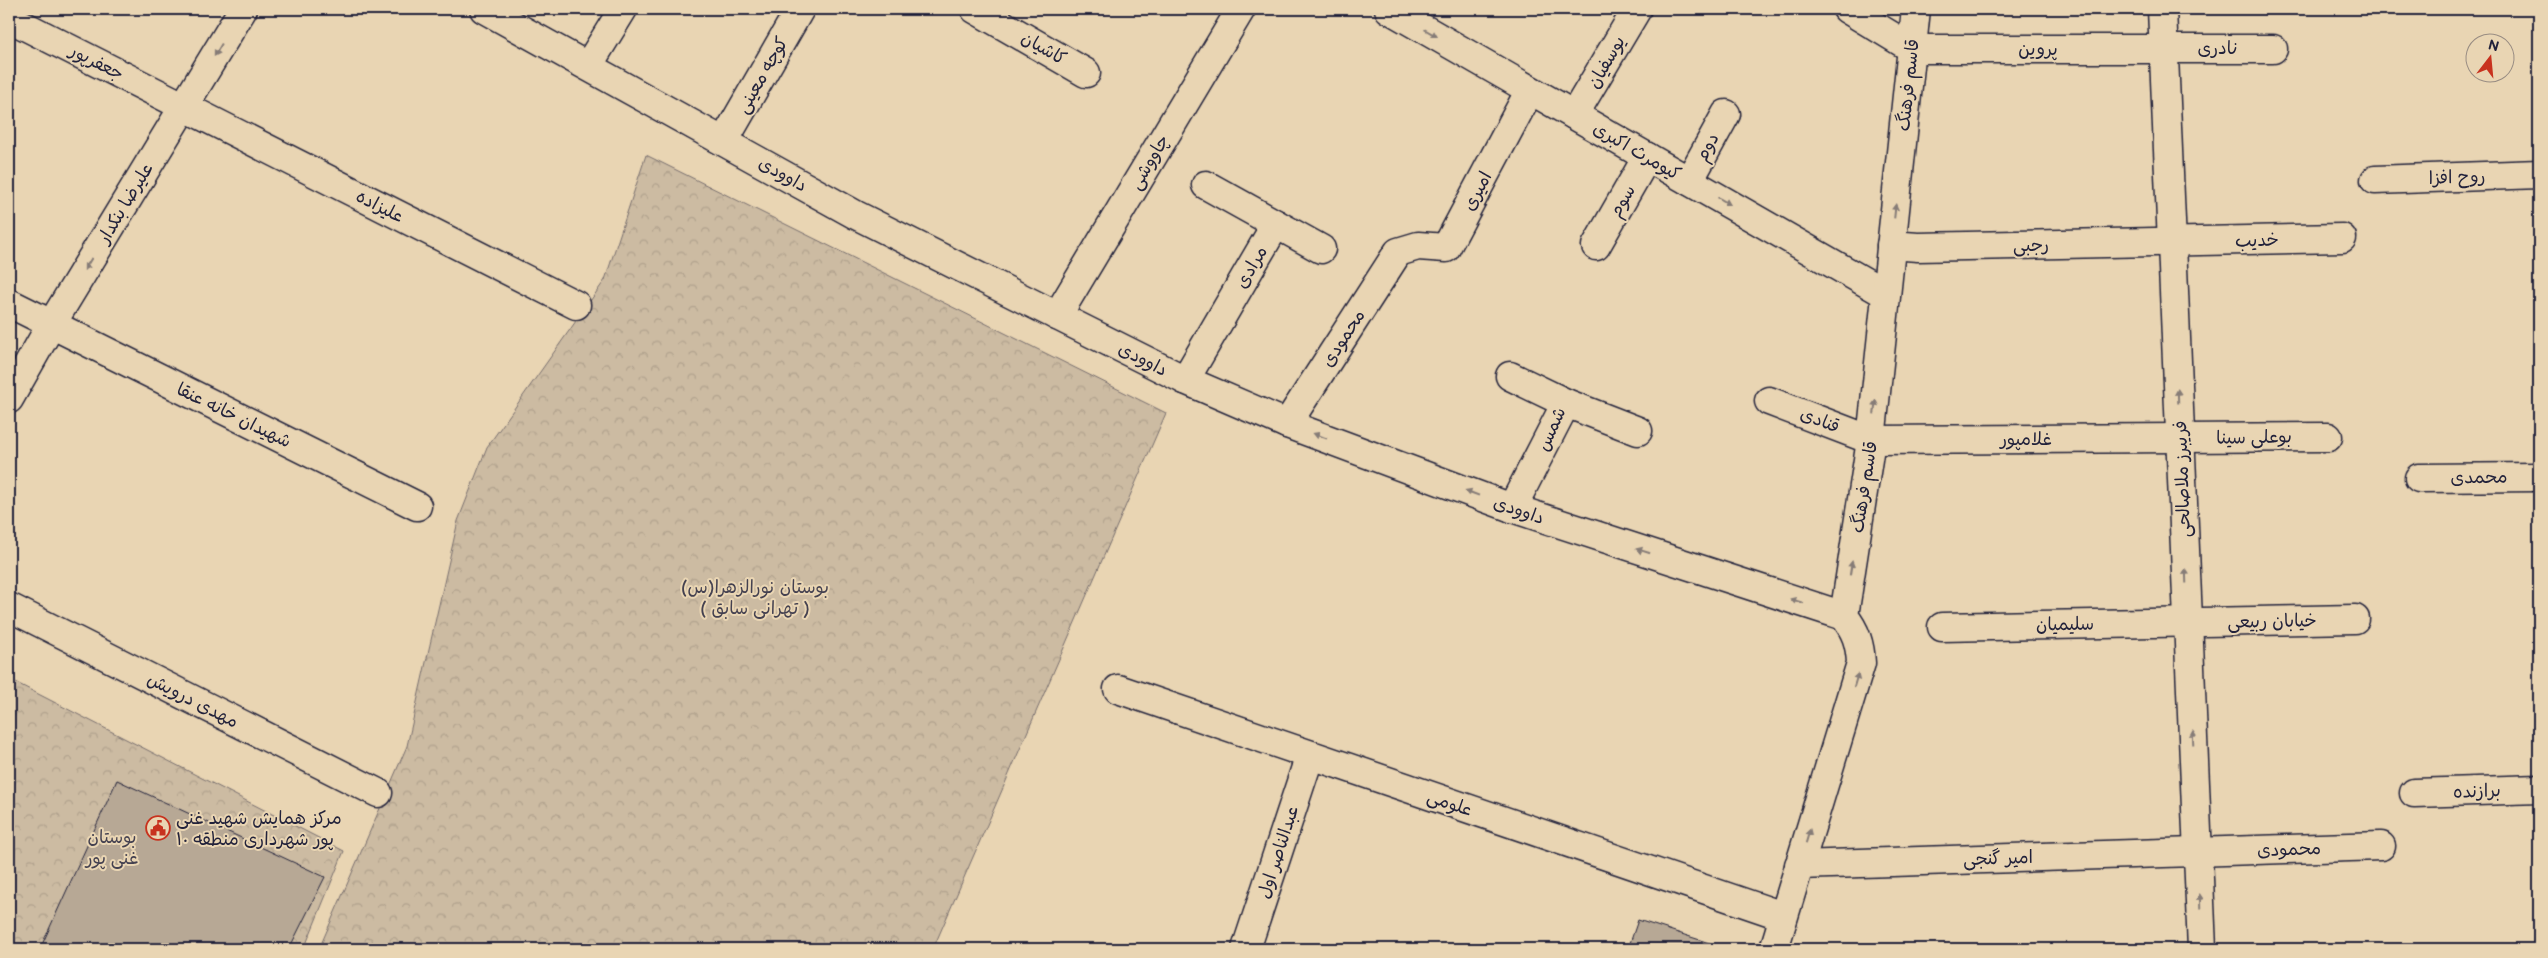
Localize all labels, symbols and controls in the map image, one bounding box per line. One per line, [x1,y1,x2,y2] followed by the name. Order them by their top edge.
[1017,27,1070,70] street label: کاشیان
[1424,29,1439,37] one-way arrow
[1583,32,1630,92] street label: یوسفیان
[2466,32,2516,82] north arrow
[732,33,794,118] street label: کوچه معینی
[2486,36,2501,56] text: N
[1893,38,1927,133] street label: قاسم فرهنگ
[2198,38,2238,59] street label: نادری
[64,39,127,86] street label: جعفرپور
[2018,39,2058,61] street label: پروین
[214,44,223,57] one-way arrow
[1589,118,1685,185] street label: کیومرث اکبری
[1691,129,1726,167] street label: دوم
[1125,131,1175,194] street label: چاووشی
[755,153,811,196] street label: داوودی
[92,159,158,249] street label: علیرضا بنکدار
[2428,166,2486,189] street label: روح افزا
[1458,168,1496,214] street label: امیری
[1605,181,1643,223] street label: سوم
[352,186,407,227] street label: علیزاده
[1716,197,1731,205] one-way arrow
[1891,203,1899,219] one-way arrow
[2235,229,2279,252] street label: خدیب
[2013,235,2049,256] street label: رجبی
[1231,242,1272,292] street label: مرادی
[84,257,93,270] one-way arrow
[1317,306,1370,371] street label: محمودی
[1115,338,1171,381] street label: داوودی
[173,379,295,452] street label: شهیدان خانه‌ عنقا
[2174,388,2182,404] one-way arrow
[1871,399,1879,415] one-way arrow
[1797,403,1843,438] street label: قنادی
[1533,404,1570,454] street label: شمس
[2170,420,2195,538] street label: فریبرز ملاصالحی
[2216,426,2292,449] street label: بوعلی سینا
[1998,429,2052,451] street label: غلامپور
[1312,432,1327,440] one-way arrow
[1847,440,1885,535] street label: قاسم فرهنگ
[2450,467,2508,488] street label: محمدی
[1464,489,1479,497] one-way arrow
[1491,492,1547,529] street label: داوودی
[1635,547,1650,554] one-way arrow
[1848,560,1856,576] one-way arrow
[2182,568,2190,584] one-way arrow
[681,577,829,619] park label: بوستان نورالزهرا(س) ( تهرانی سابق )
[1790,597,1805,605] one-way arrow
[2227,610,2317,633] street label: خیابان ربیعی
[2036,613,2094,636] street label: سلیمیان
[144,669,242,732] street label: مهدی درویش
[1852,673,1860,688] one-way arrow
[2189,730,2197,746] one-way arrow
[2453,780,2501,803] street label: برازنده
[1424,786,1475,822] street label: علومی
[1254,803,1303,901] street label: عبدالناصر اول
[176,808,342,851] place label: مرکز همایش شهید غنی پور شهرداری منطقه ۱۰
[145,815,171,841] public building icon: مرکز همایش شهید غنی پور شهرداری منطقه ۱۰
[84,827,138,870] park label: بوستان غنی پور
[1804,828,1812,843] one-way arrow
[2257,838,2321,861] street label: محمودی
[1963,847,2033,870] street label: امیر گنجی
[2196,892,2204,908] one-way arrow

